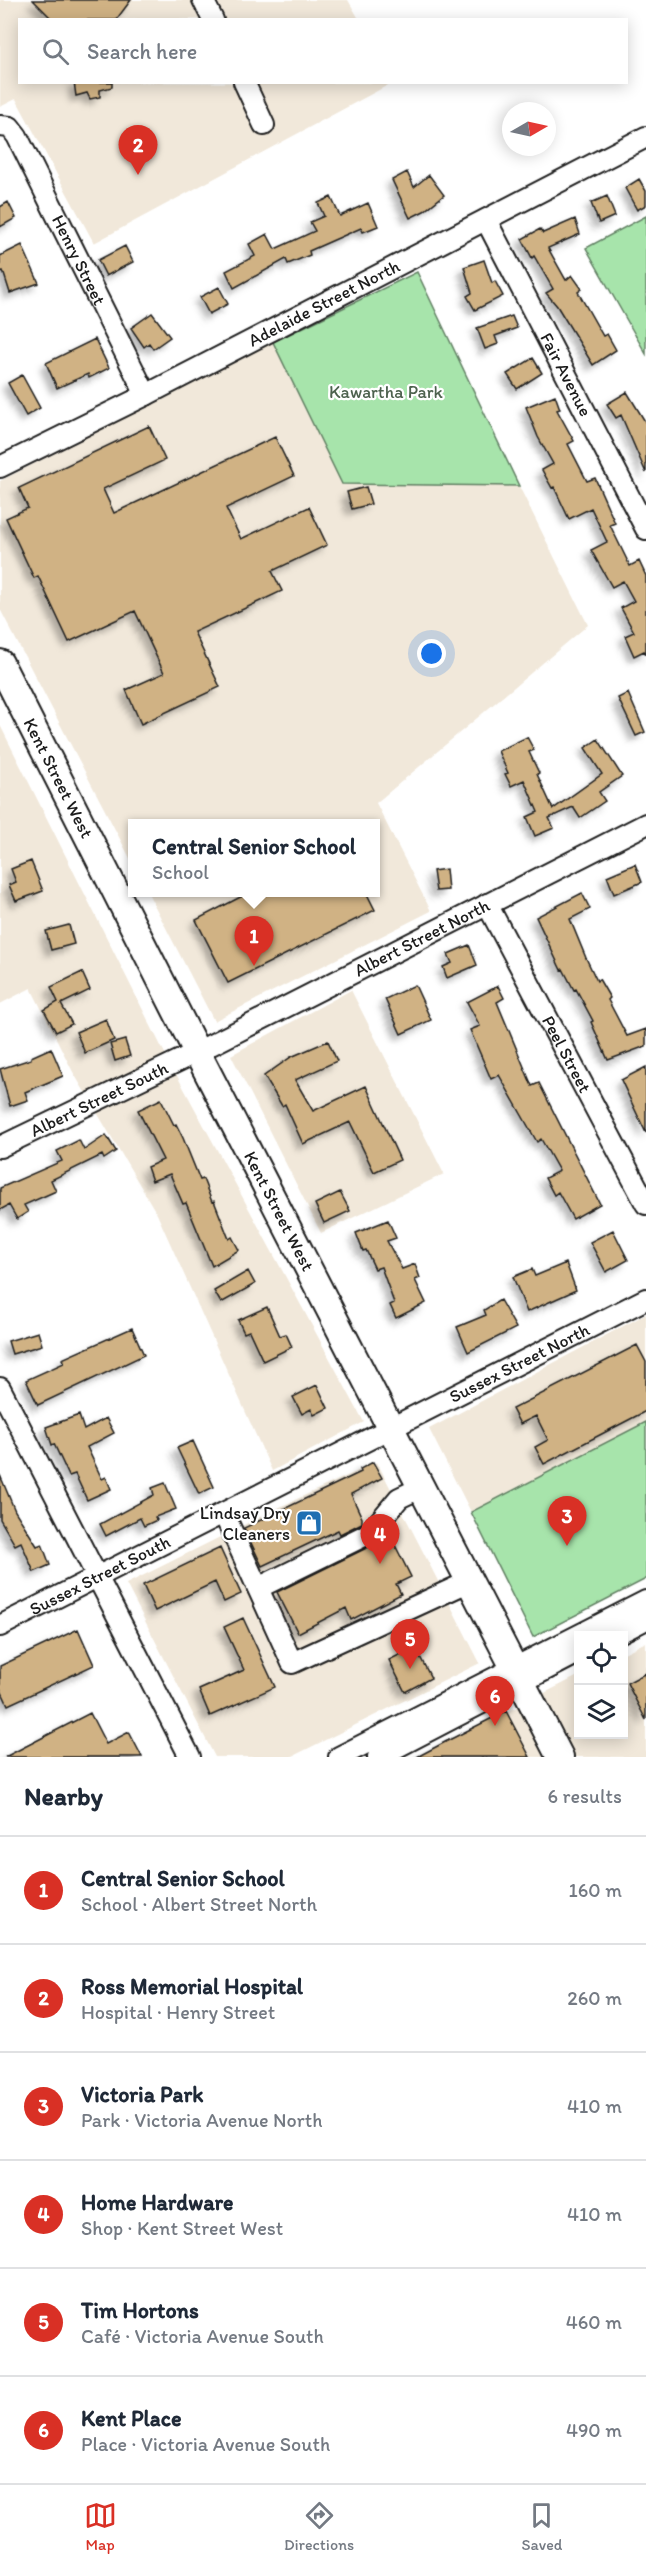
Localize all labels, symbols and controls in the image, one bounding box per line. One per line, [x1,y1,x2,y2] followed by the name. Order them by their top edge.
[18,18,628,84] search box
[39,35,72,68] icon: search
[87,38,197,65] text: Search here
[502,102,556,156] north arrow
[118,126,158,175] pin: 2
[47,211,111,309] street label: Henry Street
[244,255,404,351] street label: Adelaide Street North
[535,329,597,420] street label: Fair Avenue
[329,381,444,403] park label: Kawartha Park
[417,639,446,668] your location
[19,714,98,842] street label: Kent Street West
[128,819,380,897] popup
[152,833,356,860] text: Central Senior School
[152,860,209,884] text: School
[350,894,494,981] street label: Albert Street North
[234,916,274,966] pin: 1
[537,1012,596,1097] street label: Peel Street
[27,1057,172,1142] street label: Albert Street South
[239,1147,319,1275] street label: Kent Street West
[445,1318,593,1408] street label: Sussex Street North
[548,1496,586,1546] pin: 3
[200,1502,290,1545] place label: Lindsay Dry Cleaners
[294,1508,324,1538] shop icon: Lindsay Dry Cleaners
[360,1514,400,1564] pin: 4
[26,1531,174,1620] street label: Sussex Street South
[390,1620,430,1669] pin: 5
[574,1631,628,1739] map controls
[574,1631,628,1685] button: locate
[476,1676,514,1726] pin: 6
[574,1685,628,1739] button: layers
[24,1780,103,1812] text: Nearby
[548,1784,622,1808] text: 6 results
[81,1865,285,1892] text: Central Senior School
[39,1878,48,1902] text: 1
[569,1878,622,1902] text: 160 m
[81,1892,317,1916] text: School · Albert Street North
[81,1973,303,2000] text: Ross Memorial Hospital
[38,1986,49,2010] text: 2
[567,1986,622,2010] text: 260 m
[81,2000,275,2024] text: Hospital · Henry Street
[81,2081,203,2108] text: Victoria Park
[38,2094,49,2118] text: 3
[567,2094,622,2118] text: 410 m
[81,2108,322,2132] text: Park · Victoria Avenue North
[81,2189,233,2216] text: Home Hardware
[37,2202,50,2226] text: 4
[567,2202,622,2226] text: 410 m
[81,2216,283,2240] text: Shop · Kent Street West
[81,2297,199,2324] text: Tim Hortons
[38,2310,49,2334] text: 5
[566,2310,622,2334] text: 460 m
[81,2324,324,2348] text: Café · Victoria Avenue South
[81,2405,182,2432] text: Kent Place
[38,2418,49,2442] text: 6
[566,2418,622,2442] text: 490 m
[81,2432,330,2456] text: Place · Victoria Avenue South
[84,2499,117,2554] tab: Map
[284,2499,354,2554] tab: Directions
[522,2499,562,2554] tab: Saved

